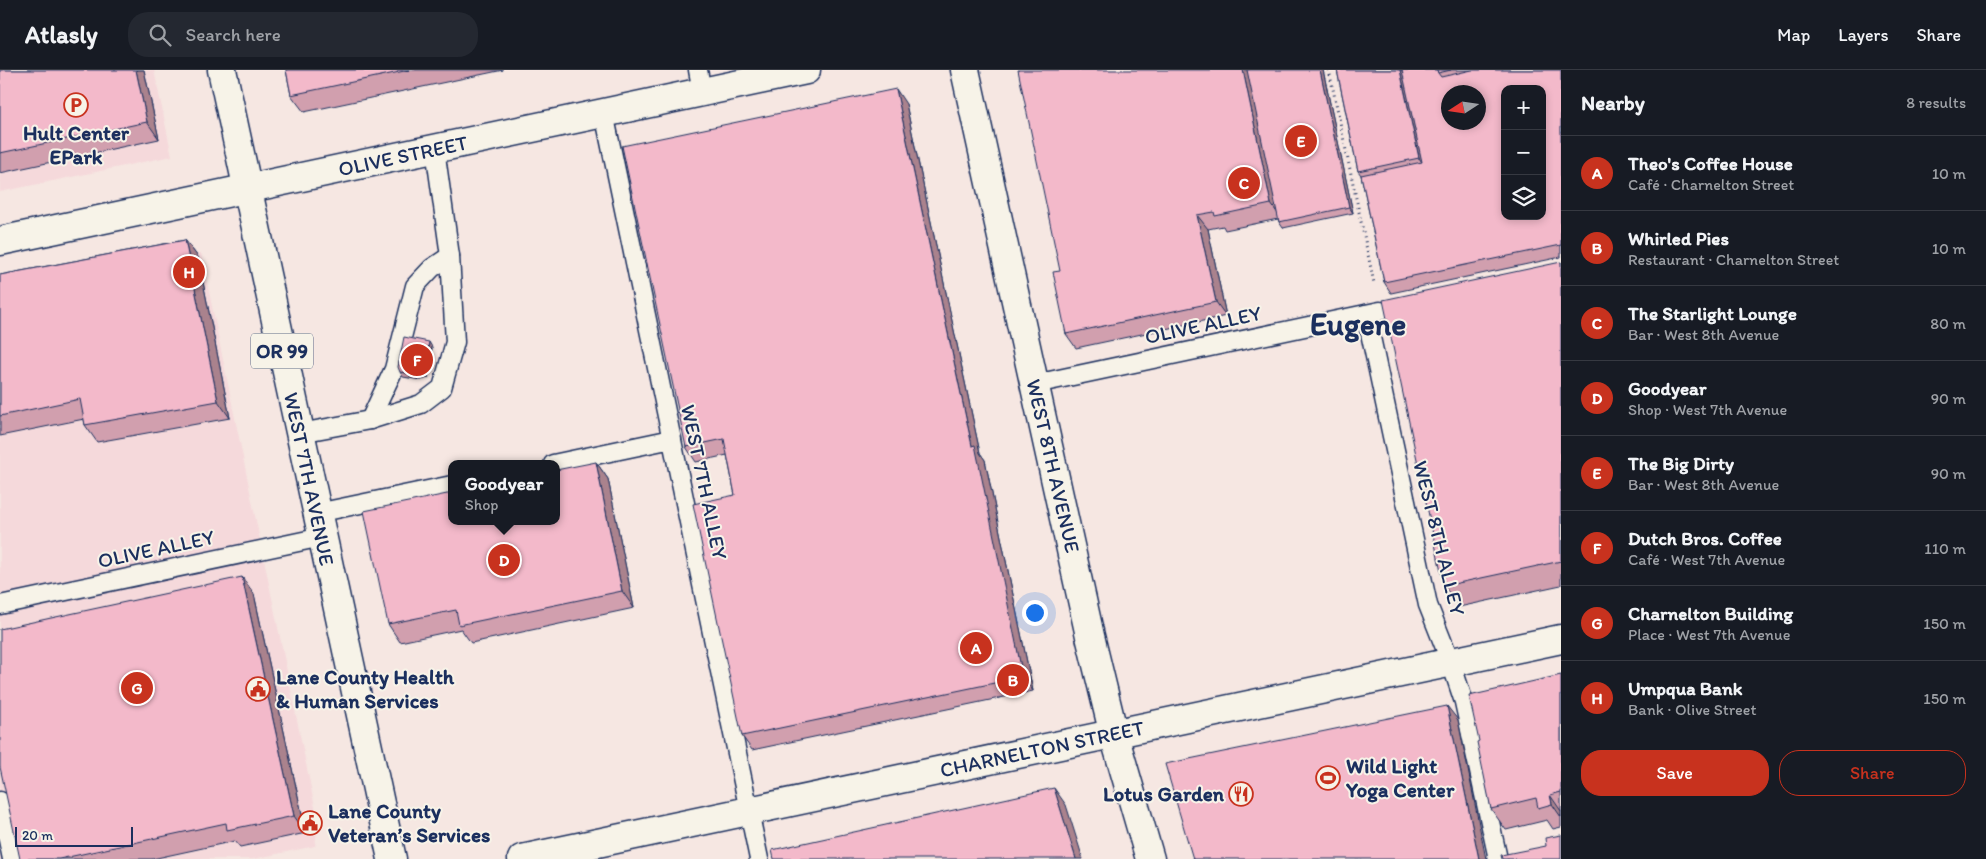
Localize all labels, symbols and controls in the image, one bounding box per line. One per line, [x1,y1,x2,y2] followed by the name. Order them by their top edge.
[128,12,478,57] search box
[25,20,98,49] text: Atlasly
[146,21,174,49] icon: search
[186,23,281,46] text: Search here
[1777,24,1810,46] text: Map
[1838,24,1888,46] text: Layers
[1916,24,1961,46] text: Share
[1441,85,1486,130] north arrow
[1501,85,1546,220] map controls
[1501,85,1546,130] button: +
[1581,90,1645,115] text: Nearby
[63,92,89,118] parking icon: Hult Center EPark
[1906,93,1966,112] text: 8 results
[23,120,130,169] place label: Hult Center EPark
[1285,122,1317,160] pin: E
[336,130,470,181] street label: OLIVE STREET
[1501,130,1546,175] button: −
[1628,152,1793,175] text: Theo's Coffee House
[1228,164,1260,202] pin: C
[1592,164,1602,183] text: A
[1932,164,1966,183] text: 10 m
[1501,175,1546,220] button: layers
[1628,175,1794,194] text: Café · Charnelton Street
[1628,227,1729,250] text: Whirled Pies
[1592,239,1602,258] text: B
[1932,239,1966,258] text: 10 m
[1628,250,1839,269] text: Restaurant · Charnelton Street
[173,253,205,291] pin: H
[1142,300,1263,349] street label: OLIVE ALLEY
[1628,302,1797,325] text: The Starlight Lounge
[1310,306,1406,343] district label: Eugene
[1592,314,1602,333] text: C
[1930,314,1966,333] text: 80 m
[1628,325,1779,344] text: Bar · West 8th Avenue
[251,334,313,368] road number: OR 99
[401,341,433,379] pin: F
[1021,377,1086,555] street label: WEST 8TH AVENUE
[1628,377,1707,400] text: Goodyear
[1592,389,1602,408] text: D
[1931,389,1966,408] text: 90 m
[279,390,340,568] street label: WEST 7TH AVENUE
[1628,400,1787,419] text: Shop · West 7th Avenue
[676,402,733,562] street label: WEST 7TH ALLEY
[1628,452,1734,475] text: The Big Dirty
[1408,458,1471,618] street label: WEST 8TH ALLEY
[448,460,560,525] popup
[1593,464,1601,483] text: E
[1931,464,1966,483] text: 90 m
[465,472,543,495] text: Goodyear
[1628,475,1779,494] text: Bar · West 8th Avenue
[465,495,498,514] text: Shop
[95,524,216,573] street label: OLIVE ALLEY
[1628,527,1782,550] text: Dutch Bros. Coffee
[1593,539,1601,558] text: F
[1924,539,1966,558] text: 110 m
[488,541,520,579] pin: D
[1628,550,1785,569] text: Café · West 7th Avenue
[1022,600,1048,626] your location
[1628,602,1793,625] text: Charnelton Building
[1591,614,1603,633] text: G
[1923,614,1966,633] text: 150 m
[1628,625,1790,644] text: Place · West 7th Avenue
[960,629,992,667] pin: A
[997,661,1029,699] pin: B
[276,664,455,713] place label: Lane County Health & Human Services
[121,669,153,707] pin: G
[245,676,271,702] public building icon: Lane County Health & Human Services
[1628,677,1742,700] text: Umpqua Bank
[1591,689,1603,708] text: H
[1923,689,1966,708] text: 150 m
[1628,700,1756,719] text: Bank · Olive Street
[937,715,1147,782] street label: CHARNELTON STREET
[1581,750,1769,796] button: Save
[1779,750,1966,796] button: Share
[1345,753,1455,803] place label: Wild Light Yoga Center
[1315,765,1341,791] sports icon: Wild Light Yoga Center
[1103,781,1225,806] place label: Lotus Garden
[1228,781,1254,807] restaurant icon: Lotus Garden
[328,798,490,847] place label: Lane County Veteran’s Services
[297,810,323,836] public building icon: Lane County Veteran’s Services
[15,824,132,847] scale bar
[22,827,53,844] text: 20 m

